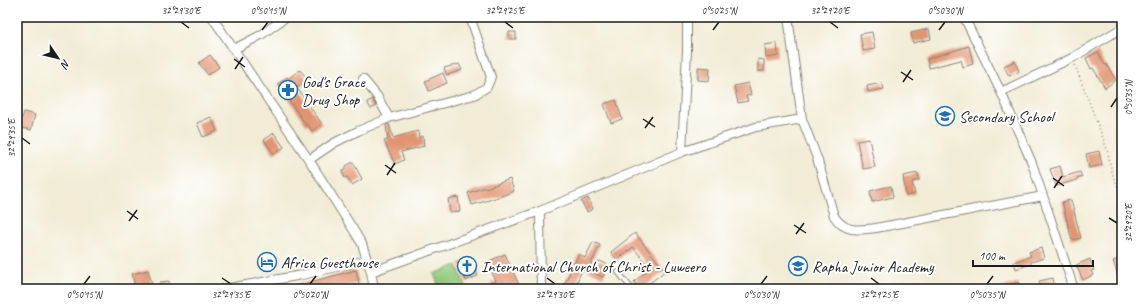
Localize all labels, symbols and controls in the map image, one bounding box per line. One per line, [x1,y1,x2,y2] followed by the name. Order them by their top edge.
[162,4,202,17] text: 32°29'30"E
[251,4,287,17] text: 0°50'15"N
[486,4,526,17] text: 32°29'25"E
[702,4,738,17] text: 0°50'25"N
[811,4,851,17] text: 32°29'20"E
[928,4,964,17] text: 0°50'30"N
[38,38,78,78] north arrow
[57,57,74,72] text: N
[302,72,366,110] place label: God's Grace Drug Shop
[277,79,299,101] pharmacy icon: God's Grace Drug Shop
[1122,79,1135,115] text: 0°50'35"N
[934,105,956,127] school or university icon: Secondary School
[959,107,1057,127] place label: Secondary School
[5,117,18,157] text: 32°29'35"E
[1122,202,1135,242] text: 32°29'20"E
[973,242,1093,268] scale bar
[979,248,1006,264] text: 100 m
[256,251,278,273] hotel icon: Africa Guesthouse
[281,253,380,273] place label: Africa Guesthouse
[456,255,478,277] church icon: International Church of Christ - Luweero
[787,255,809,277] school or university icon: Rapha Junior Academy
[481,257,707,277] place label: International Church of Christ - Luweero
[812,257,935,277] place label: Rapha Junior Academy
[67,288,103,301] text: 0°50'15"N
[212,288,252,301] text: 32°29'35"E
[293,288,329,301] text: 0°50'20"N
[536,288,576,301] text: 32°29'30"E
[744,288,780,301] text: 0°50'30"N
[860,288,900,301] text: 32°29'25"E
[970,288,1006,301] text: 0°50'35"N

